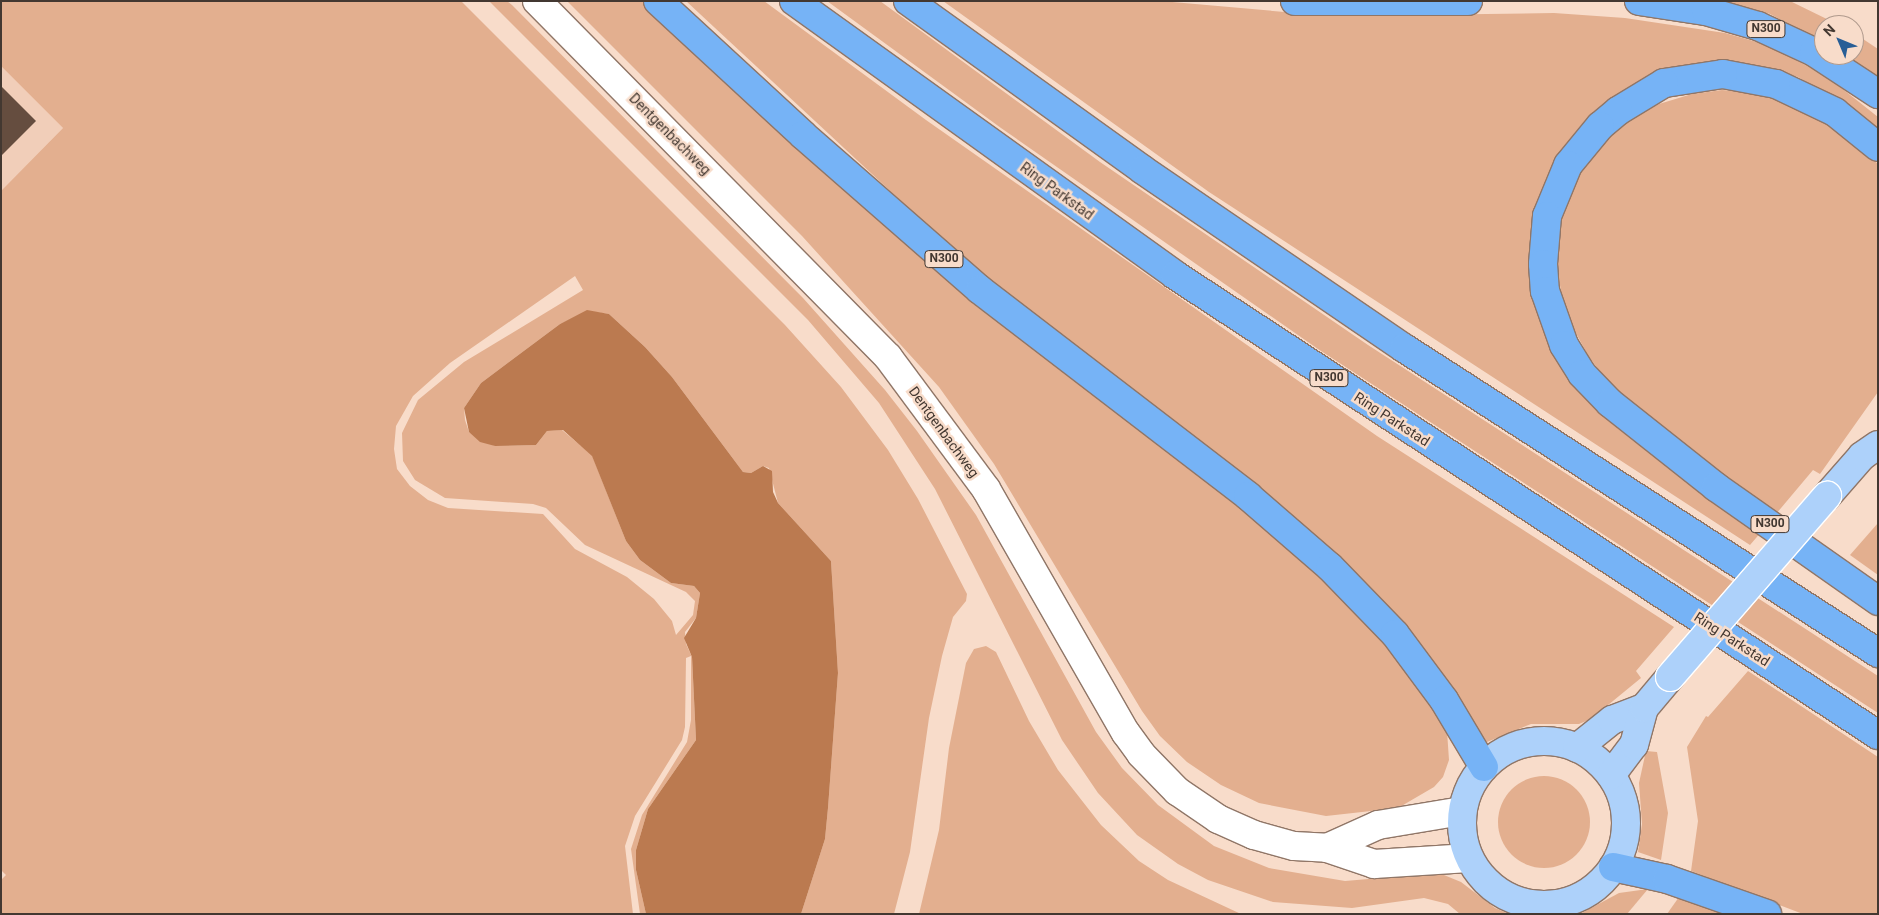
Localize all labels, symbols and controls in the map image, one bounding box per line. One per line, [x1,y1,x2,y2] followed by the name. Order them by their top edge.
[1814,15,1864,65] north arrow
[1746,20,1786,38] road number: N300
[1820,21,1838,39] text: N
[626,90,714,178] street label: Dentgenbachweg
[1017,159,1097,223] street label: Ring Parkstad
[924,250,964,268] road number: N300
[1309,368,1349,388] road number: N300
[905,383,983,481] street label: Dentgenbachweg
[1351,388,1433,450] street label: Ring Parkstad
[1750,514,1790,534] road number: N300
[1691,608,1773,670] street label: Ring Parkstad

